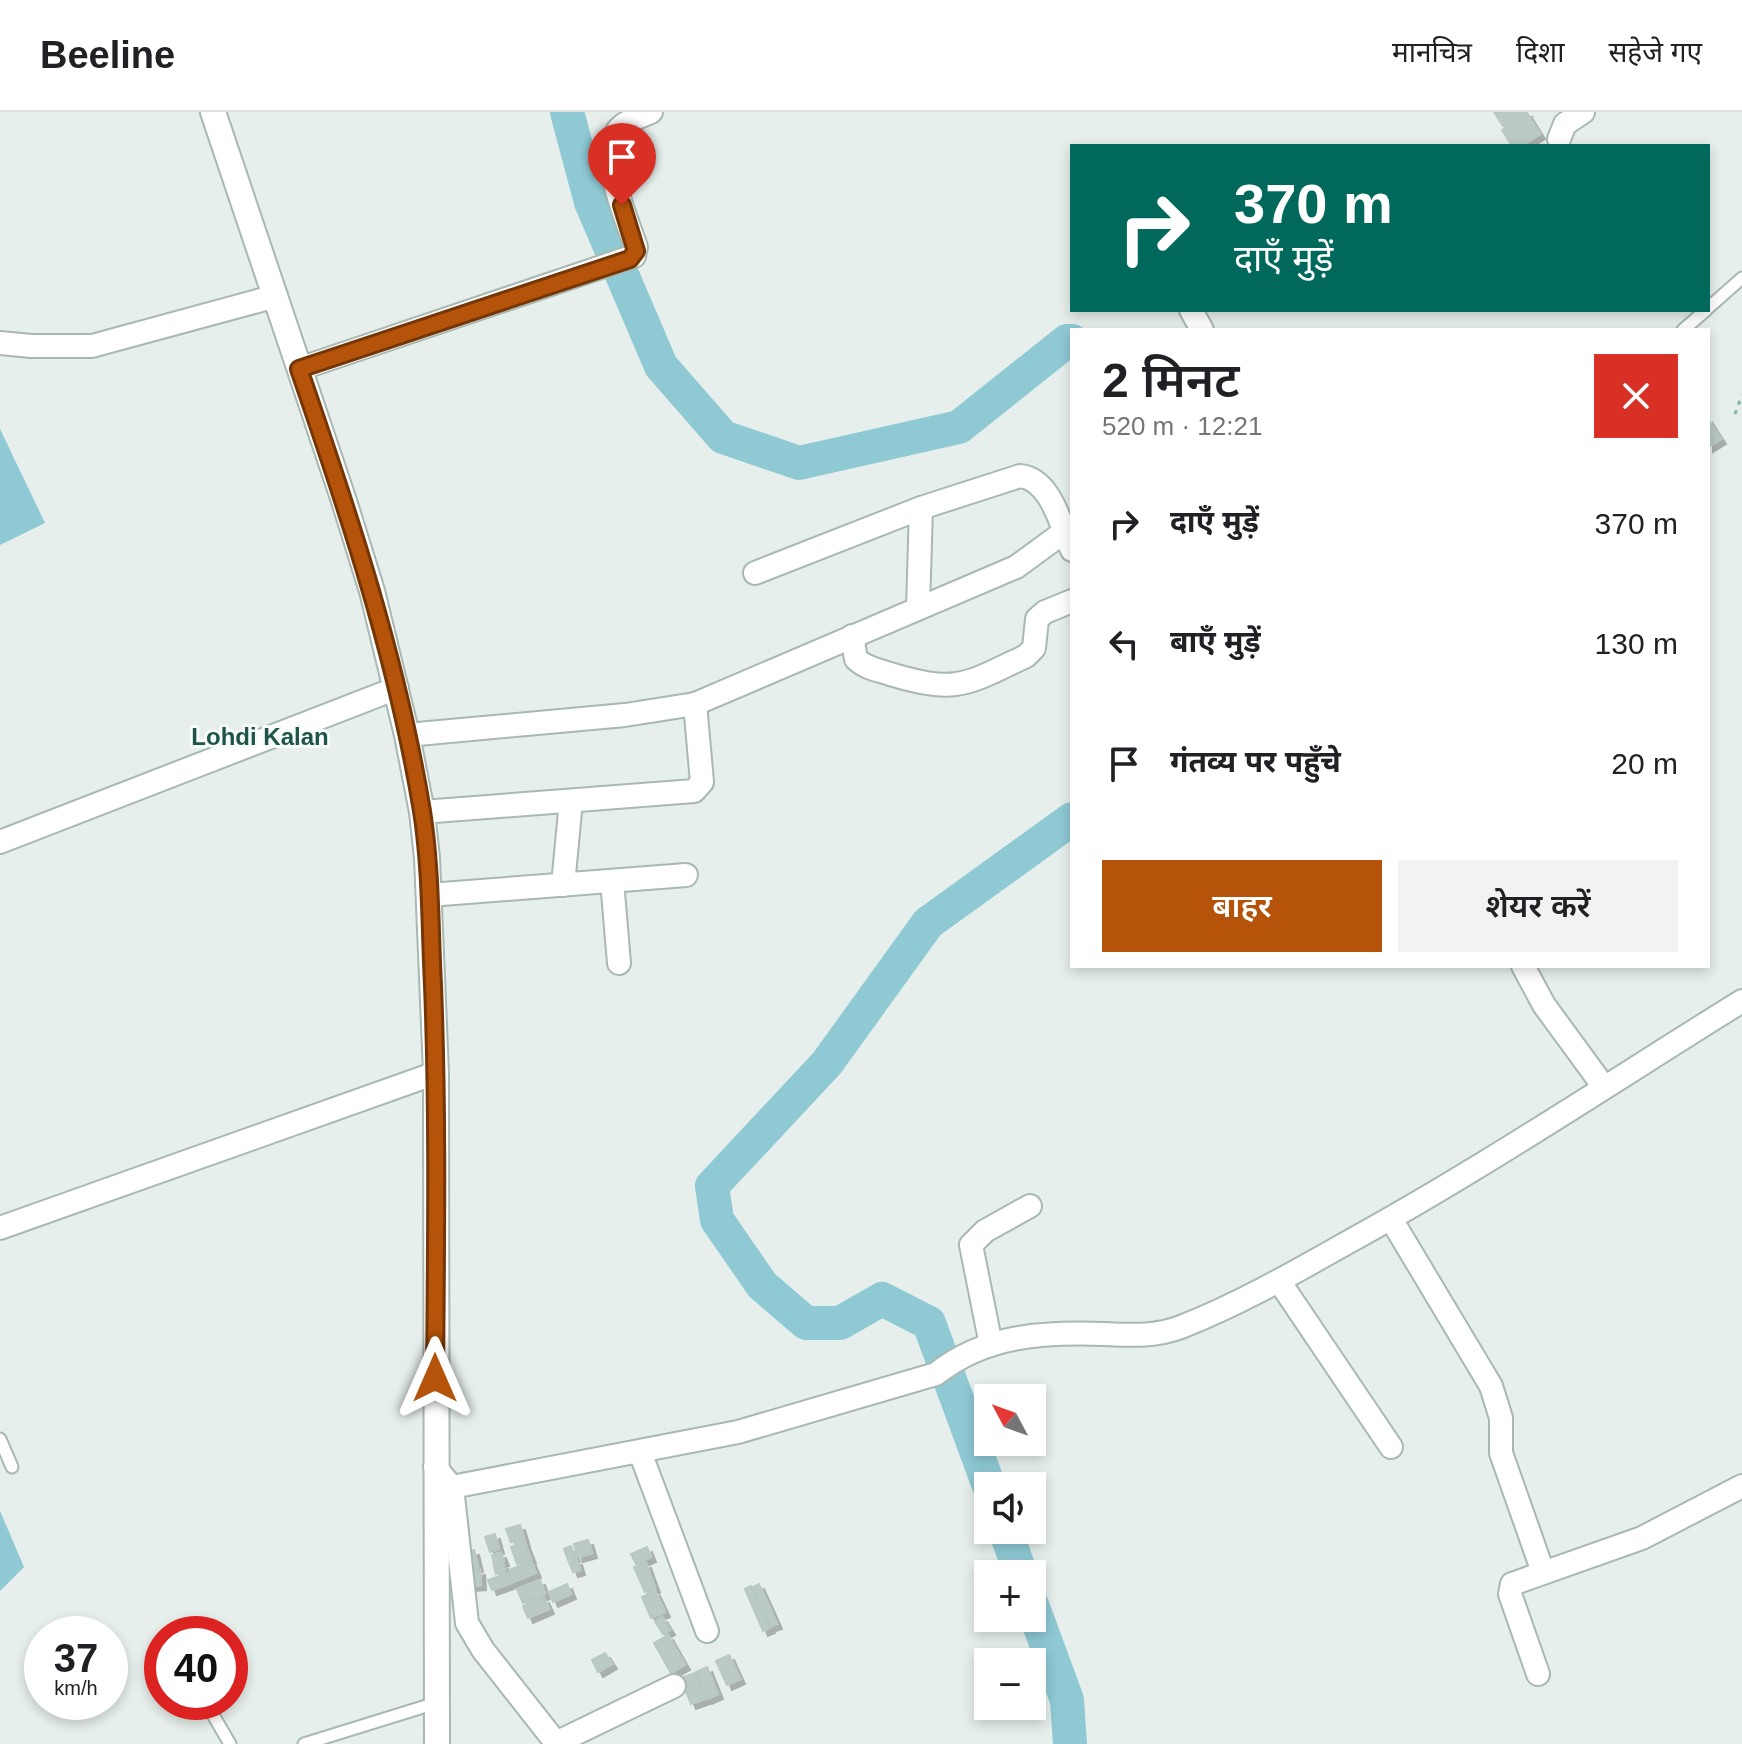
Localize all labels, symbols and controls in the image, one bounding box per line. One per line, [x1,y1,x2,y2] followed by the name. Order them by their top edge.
[40,34,175,76] text: Beeline
[1392,37,1472,68] text: मानचित्र
[1516,37,1564,68] text: दिशा
[1608,37,1702,68] text: सहेजे गए
[588,123,656,205] pin
[600,135,644,179] icon: arrive
[1234,172,1393,235] text: 370 m
[1102,176,1206,280] icon: right
[1234,238,1333,279] text: दाएँ मुड़ें
[1102,354,1239,407] text: 2 मिनट
[1594,354,1678,438] button: close
[1102,411,1262,441] text: 520 m · 12:21
[1102,502,1146,546] icon: right
[1170,505,1259,538] text: दाएँ मुड़ें
[1595,507,1678,540] text: 370 m
[1102,622,1146,666] icon: left
[1170,625,1261,658] text: बाएँ मुड़ें
[1595,627,1678,660] text: 130 m
[191,723,329,750] district label: Lohdi Kalan
[1102,742,1146,786] icon: arrive
[1170,745,1341,778] text: गंतव्य पर पहुँचे
[1611,747,1678,780] text: 20 m
[1102,860,1382,952] button: बाहर
[1398,860,1678,952] button: शेयर करें
[393,1336,477,1420] position arrow
[974,1384,1046,1456] north arrow
[974,1384,1046,1720] map controls
[974,1472,1046,1544] button: sound
[974,1560,1046,1632] button: +
[144,1616,248,1720] speed limit sign: 40
[54,1636,98,1680] text: 37
[974,1648,1046,1720] button: −
[54,1677,98,1699] text: km/h

